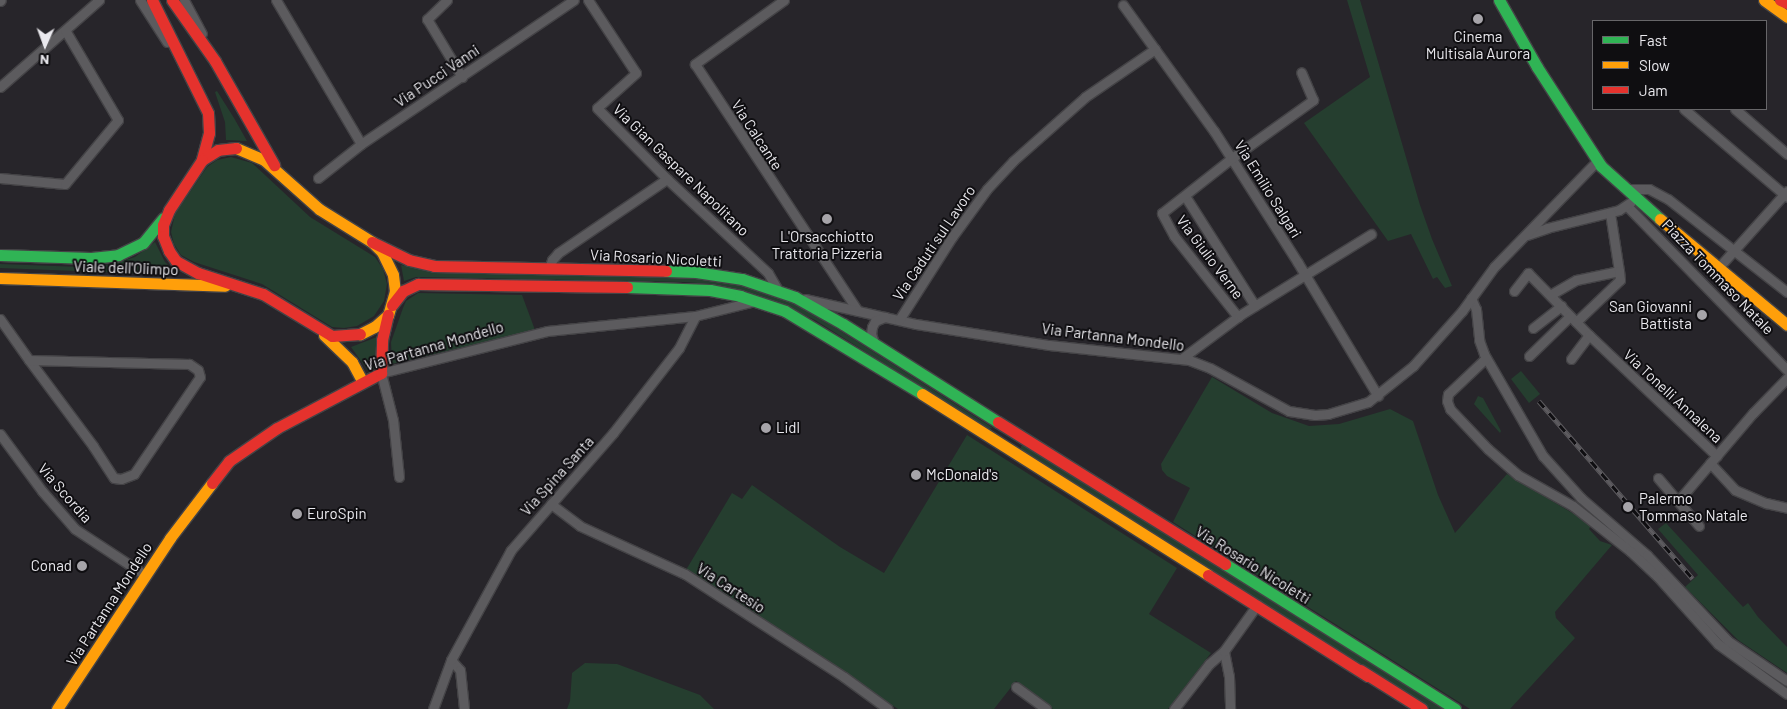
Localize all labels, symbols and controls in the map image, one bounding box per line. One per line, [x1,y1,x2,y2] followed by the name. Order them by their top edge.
[1472,13,1484,25] marker: Cinema Multisala Aurora
[20,20,70,70] north arrow
[1592,20,1767,110] legend
[1426,27,1530,62] place label: Cinema Multisala Aurora
[1639,31,1667,49] text: Fast
[391,41,483,111] street label: Via Pucci Vanni
[40,52,49,69] text: N
[1639,56,1670,74] text: Slow
[1639,81,1668,99] text: Jam
[728,96,786,174] street label: Via Calcante
[609,100,753,240] street label: Via Gian Gaspare Napolitano
[1231,137,1305,241] street label: Via Emilio Salgari
[889,182,979,304] street label: Via Caduti sul Lavoro
[1173,212,1247,302] street label: Via Giulio Verne
[821,213,833,225] marker: L'Orsacchiotto Trattoria Pizzeria
[1658,216,1778,338] street label: Piazza Tommaso Natale
[772,227,882,262] place label: L'Orsacchiotto Trattoria Pizzeria
[590,246,722,270] street label: Via Rosario Nicoletti
[73,257,179,279] street label: Viale dell'Olimpo
[1609,297,1692,332] place label: San Giovanni Battista
[1696,309,1708,321] marker: San Giovanni Battista
[363,318,505,374] street label: Via Partanna Mondello
[1041,319,1185,355] street label: Via Partanna Mondello
[1620,345,1726,447] street label: Via Tonelli Annalena
[776,419,800,437] place label: Lidl
[760,422,772,434] marker: Lidl
[517,433,597,519] street label: Via Spina Santa
[34,460,96,526] street label: Via Scordia
[926,466,998,484] place label: McDonald's
[910,469,922,481] marker: McDonald's
[1639,489,1748,524] place label: Palermo Tommaso Natale
[1621,500,1635,514] marker: Palermo Tommaso Natale
[307,505,367,523] place label: EuroSpin
[291,508,303,520] marker: EuroSpin
[1192,522,1314,608] street label: Via Rosario Nicoletti
[62,539,156,669] street label: Via Partanna Mondello
[31,557,72,575] place label: Conad
[693,559,769,617] street label: Via Cartesio
[76,560,88,572] marker: Conad

